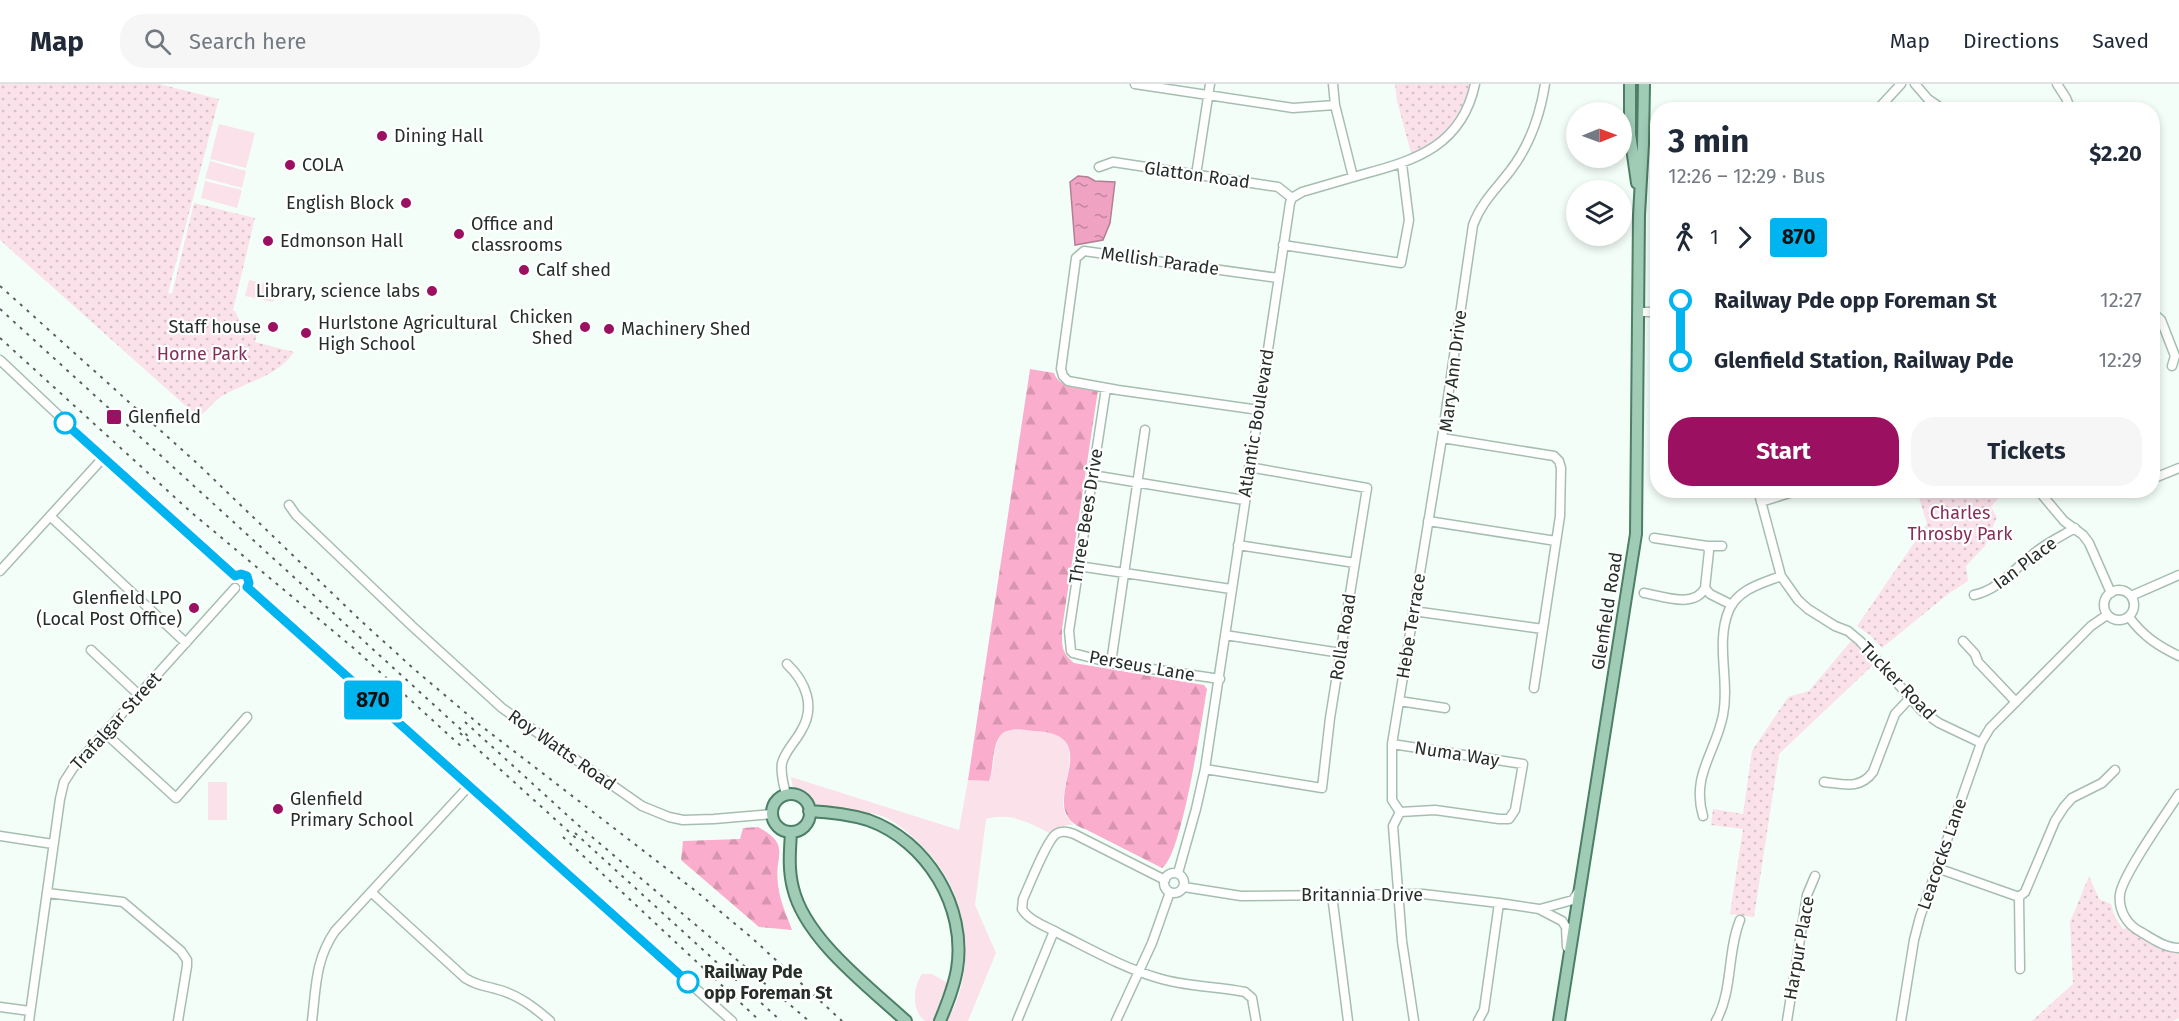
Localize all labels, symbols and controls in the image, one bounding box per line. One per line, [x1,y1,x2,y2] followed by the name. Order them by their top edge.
[120,14,540,68] search box
[30,25,84,58] text: Map
[141,25,174,58] icon: search
[189,28,307,55] text: Search here
[1890,28,1930,54] text: Map
[1963,28,2059,54] text: Directions
[2092,28,2149,54] text: Saved
[1566,102,1632,168] north arrow
[1566,102,1632,246] map controls
[1668,121,1749,161] text: 3 min
[394,125,483,147] place label: Dining Hall
[375,129,389,143] marker: Dining Hall
[2089,140,2142,167] text: $2.20
[302,154,344,176] place label: COLA
[1143,157,1251,193] street label: Glatton Road
[283,158,297,172] marker: COLA
[1668,164,1825,188] text: 12:26 – 12:29 · Bus
[1566,180,1632,246] button: layers
[286,192,395,214] place label: English Block
[399,196,413,210] marker: English Block
[471,213,562,256] place label: Office and classrooms
[1668,221,1701,254] icon: walk
[1728,221,1761,254] icon: forward
[1782,224,1815,250] text: 870
[1710,225,1719,249] text: 1
[452,227,466,241] marker: Office and classrooms
[280,230,403,252] place label: Edmonson Hall
[261,234,275,248] marker: Edmonson Hall
[1099,242,1221,280] street label: Mellish Parade
[536,259,611,281] place label: Calf shed
[517,263,531,277] marker: Calf shed
[256,280,420,302] place label: Library, science labs
[425,284,439,298] marker: Library, science labs
[1714,287,1997,314] text: Railway Pde opp Foreman St
[2100,288,2142,312] text: 12:27
[509,306,573,349] place label: Chicken Shed
[1435,309,1471,433] street label: Mary Ann Drive
[318,312,497,355] place label: Hurlstone Agricultural High School
[168,316,261,338] place label: Staff house
[621,318,751,340] place label: Machinery Shed
[266,320,280,334] marker: Staff house
[578,320,592,334] marker: Chicken Shed
[602,322,616,336] marker: Machinery Shed
[299,326,313,340] marker: Hurlstone Agricultural High School
[157,343,248,365] park label: Horne Park
[1233,347,1279,499] street label: Atlantic Boulevard
[1714,347,2014,374] text: Glenfield Station, Railway Pde
[2098,348,2142,372] text: 12:29
[128,406,201,428] place label: Glenfield
[105,408,123,426] marker: Glenfield
[54,412,76,434] unlabelled marker
[1668,417,1899,486] button: Start
[1911,417,2142,486] button: Tickets
[1064,447,1108,585] street label: Three Bees Drive
[1908,502,2013,545] park label: Charles Throsby Park
[1989,532,2061,594] street label: Ian Place
[1587,550,1627,672] street label: Glenfield Road
[1392,572,1430,680] street label: Hebe Terrace
[36,587,182,630] place label: Glenfield LPO (Local Post Office)
[1325,592,1361,682] street label: Rolla Road
[187,601,201,615] marker: Glenfield LPO (Local Post Office)
[1855,637,1941,725] street label: Tucker Road
[1087,646,1197,686] street label: Perseus Lane
[66,667,166,775] street label: Trafalgar Street
[338,680,407,720] line badge: 870
[356,687,390,713] text: 870
[504,705,620,795] street label: Roy Watts Road
[1413,736,1501,772] street label: Numa Way
[290,788,413,831] place label: Glenfield Primary School
[1913,795,1971,913] street label: Leacocks Lane
[271,802,285,816] marker: Glenfield Primary School
[1301,884,1423,906] street label: Britannia Drive
[1779,894,1819,1002] street label: Harpur Place
[704,961,834,1004] place label: Railway Pde opp Foreman St
[677,971,699,993] marker: Railway Pde opp Foreman St

